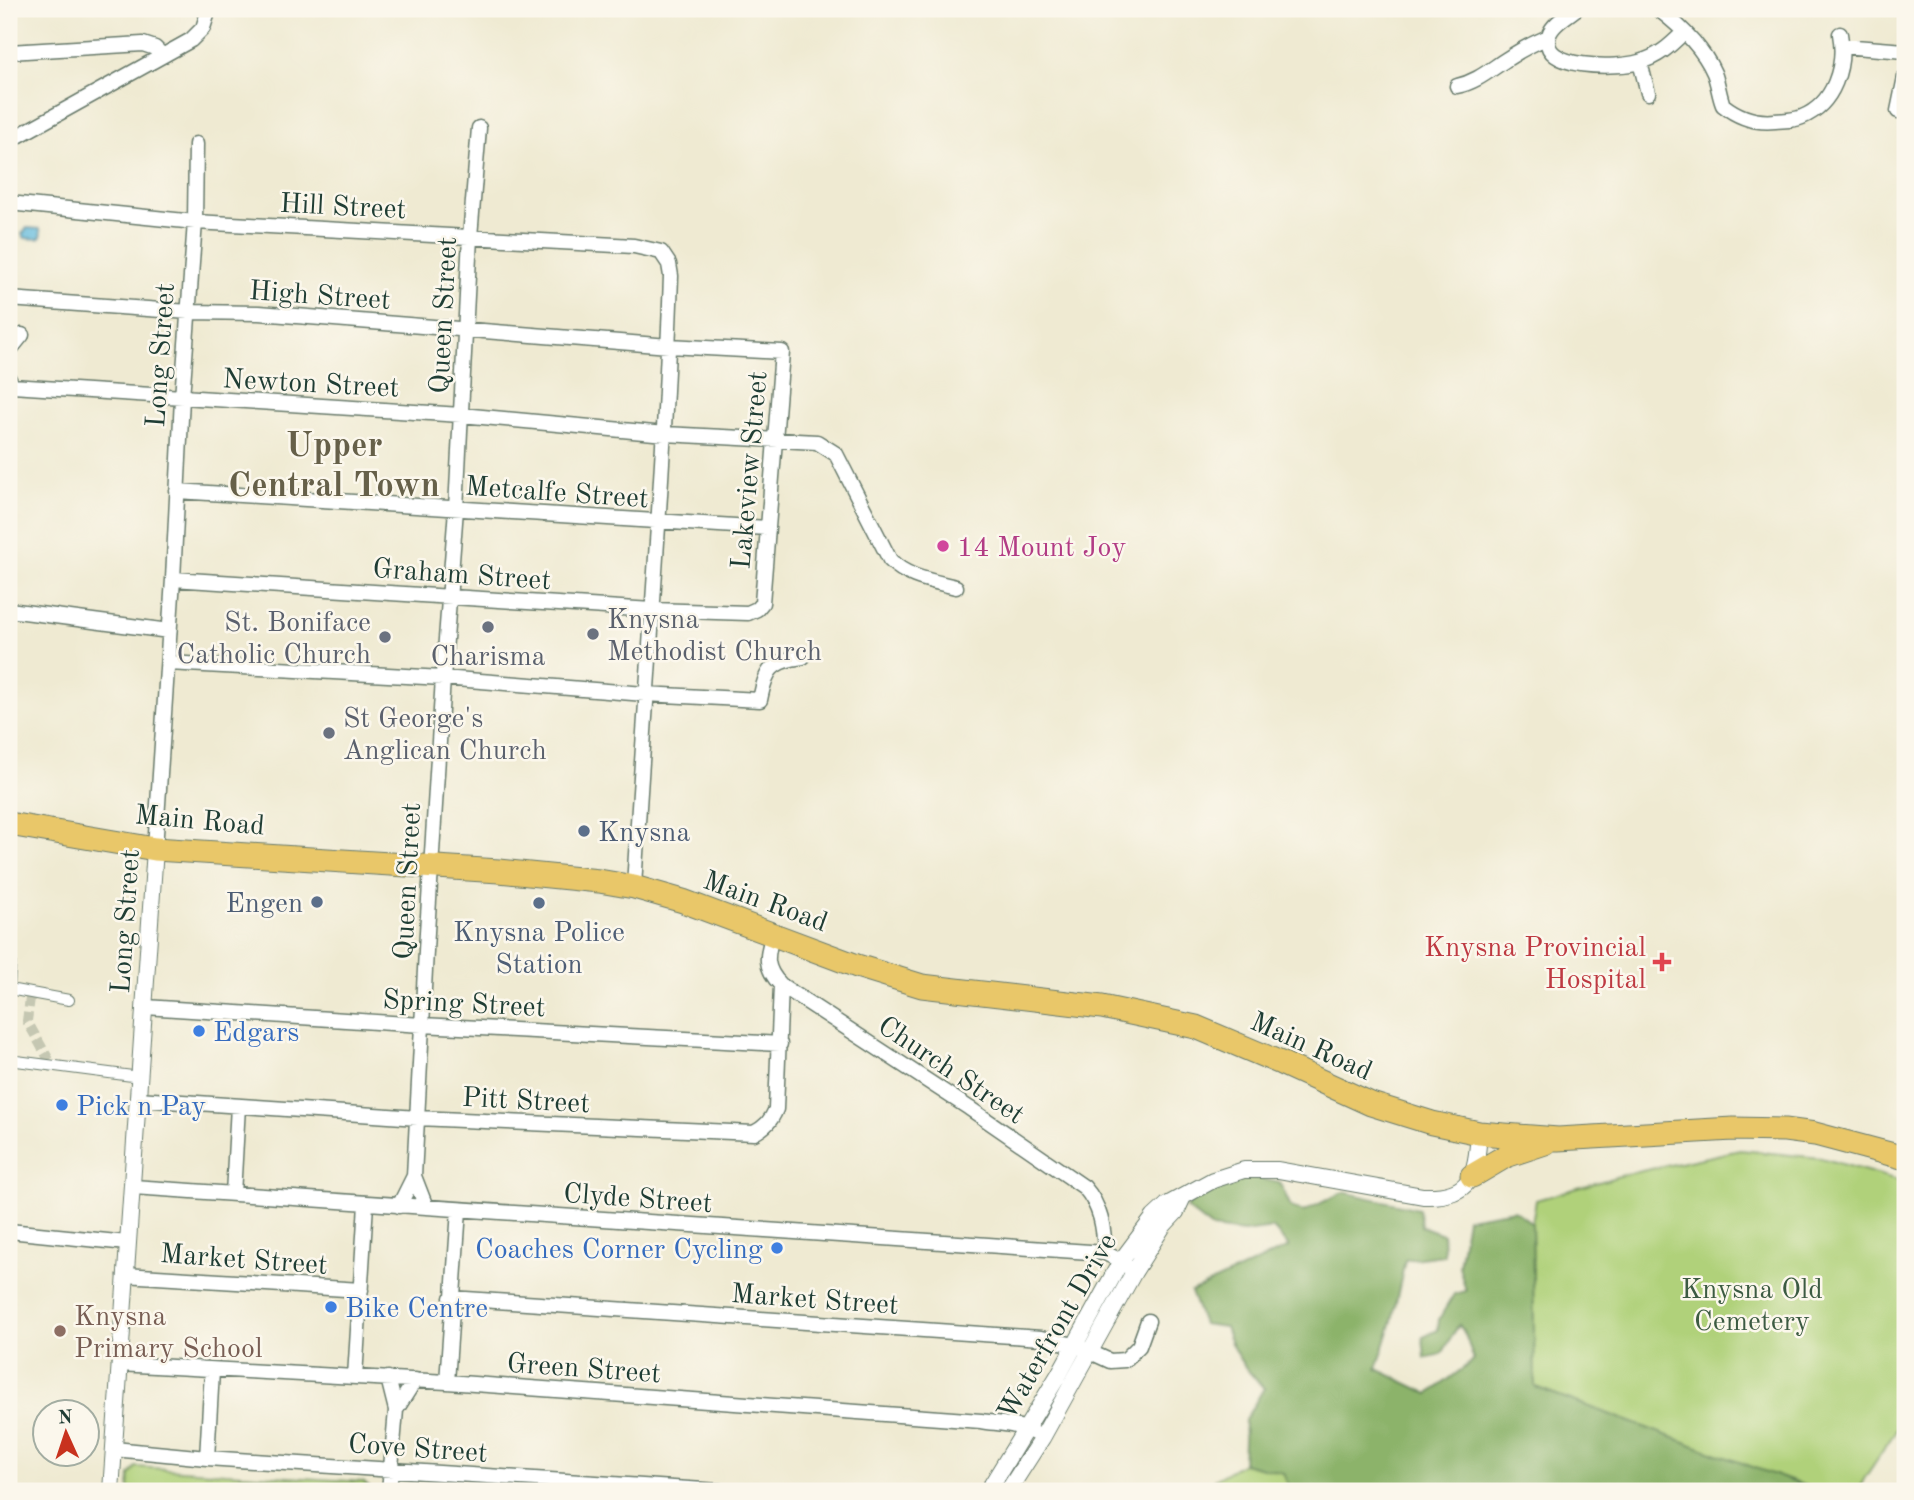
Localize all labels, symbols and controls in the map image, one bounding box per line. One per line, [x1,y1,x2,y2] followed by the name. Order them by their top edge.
[279,191,407,225] street label: Hill Street
[427,236,463,395] street label: Queen Street
[248,278,392,316] street label: High Street
[143,282,181,428] street label: Long Street
[222,366,400,404] street label: Newton Street
[728,370,774,571] street label: Lakeview Street
[228,429,440,504] district label: Upper Central Town
[464,474,649,514] street label: Metcalfe Street
[957,535,1126,563] place label: 14 Mount Joy
[935,538,951,554] marker: 14 Mount Joy
[372,556,552,596] street label: Graham Street
[607,607,822,667] place label: Knysna Methodist Church
[176,610,371,670] place label: St. Boniface Catholic Church
[480,619,496,635] marker: Charisma
[585,626,601,642] marker: Knysna Methodist Church
[377,629,393,645] marker: St. Boniface Catholic Church
[430,644,546,672] place label: Charisma
[343,706,547,766] place label: St George's Anglican Church
[321,725,337,741] marker: St George's Anglican Church
[134,802,266,842] street label: Main Road
[391,802,427,961] street label: Queen Street
[598,820,690,848] place label: Knysna
[576,823,592,839] marker: Knysna
[108,848,146,994] street label: Long Street
[699,867,831,938] street label: Main Road
[225,891,303,919] place label: Engen
[309,894,325,910] marker: Engen
[531,895,547,911] marker: Knysna Police Station
[453,920,625,980] place label: Knysna Police Station
[1424,935,1646,995] place label: Knysna Provincial Hospital
[1652,952,1672,972] marker: Knysna Provincial Hospital
[382,987,546,1023] street label: Spring Street
[1246,1008,1376,1087] street label: Main Road
[872,1012,1029,1131] street label: Church Street
[213,1020,300,1048] place label: Edgars
[191,1023,207,1039] marker: Edgars
[461,1085,591,1119] street label: Pitt Street
[76,1094,206,1122] place label: Pick n Pay
[54,1097,70,1113] marker: Pick n Pay
[562,1181,713,1219] street label: Clyde Street
[994,1229,1123,1426] street label: Waterfront Drive
[475,1237,763,1265] place label: Coaches Corner Cycling
[769,1240,785,1256] marker: Coaches Corner Cycling
[159,1241,329,1281] street label: Market Street
[1681,1277,1823,1337] park label: Knysna Old Cemetery
[730,1281,900,1321] street label: Market Street
[345,1296,488,1324] place label: Bike Centre
[323,1299,339,1315] marker: Bike Centre
[74,1304,262,1364] place label: Knysna Primary School
[52,1323,68,1339] marker: Knysna Primary School
[506,1351,662,1389] street label: Green Street
[32,1398,102,1468] north arrow
[57,1409,73,1428] text: N
[347,1431,489,1469] street label: Cove Street

